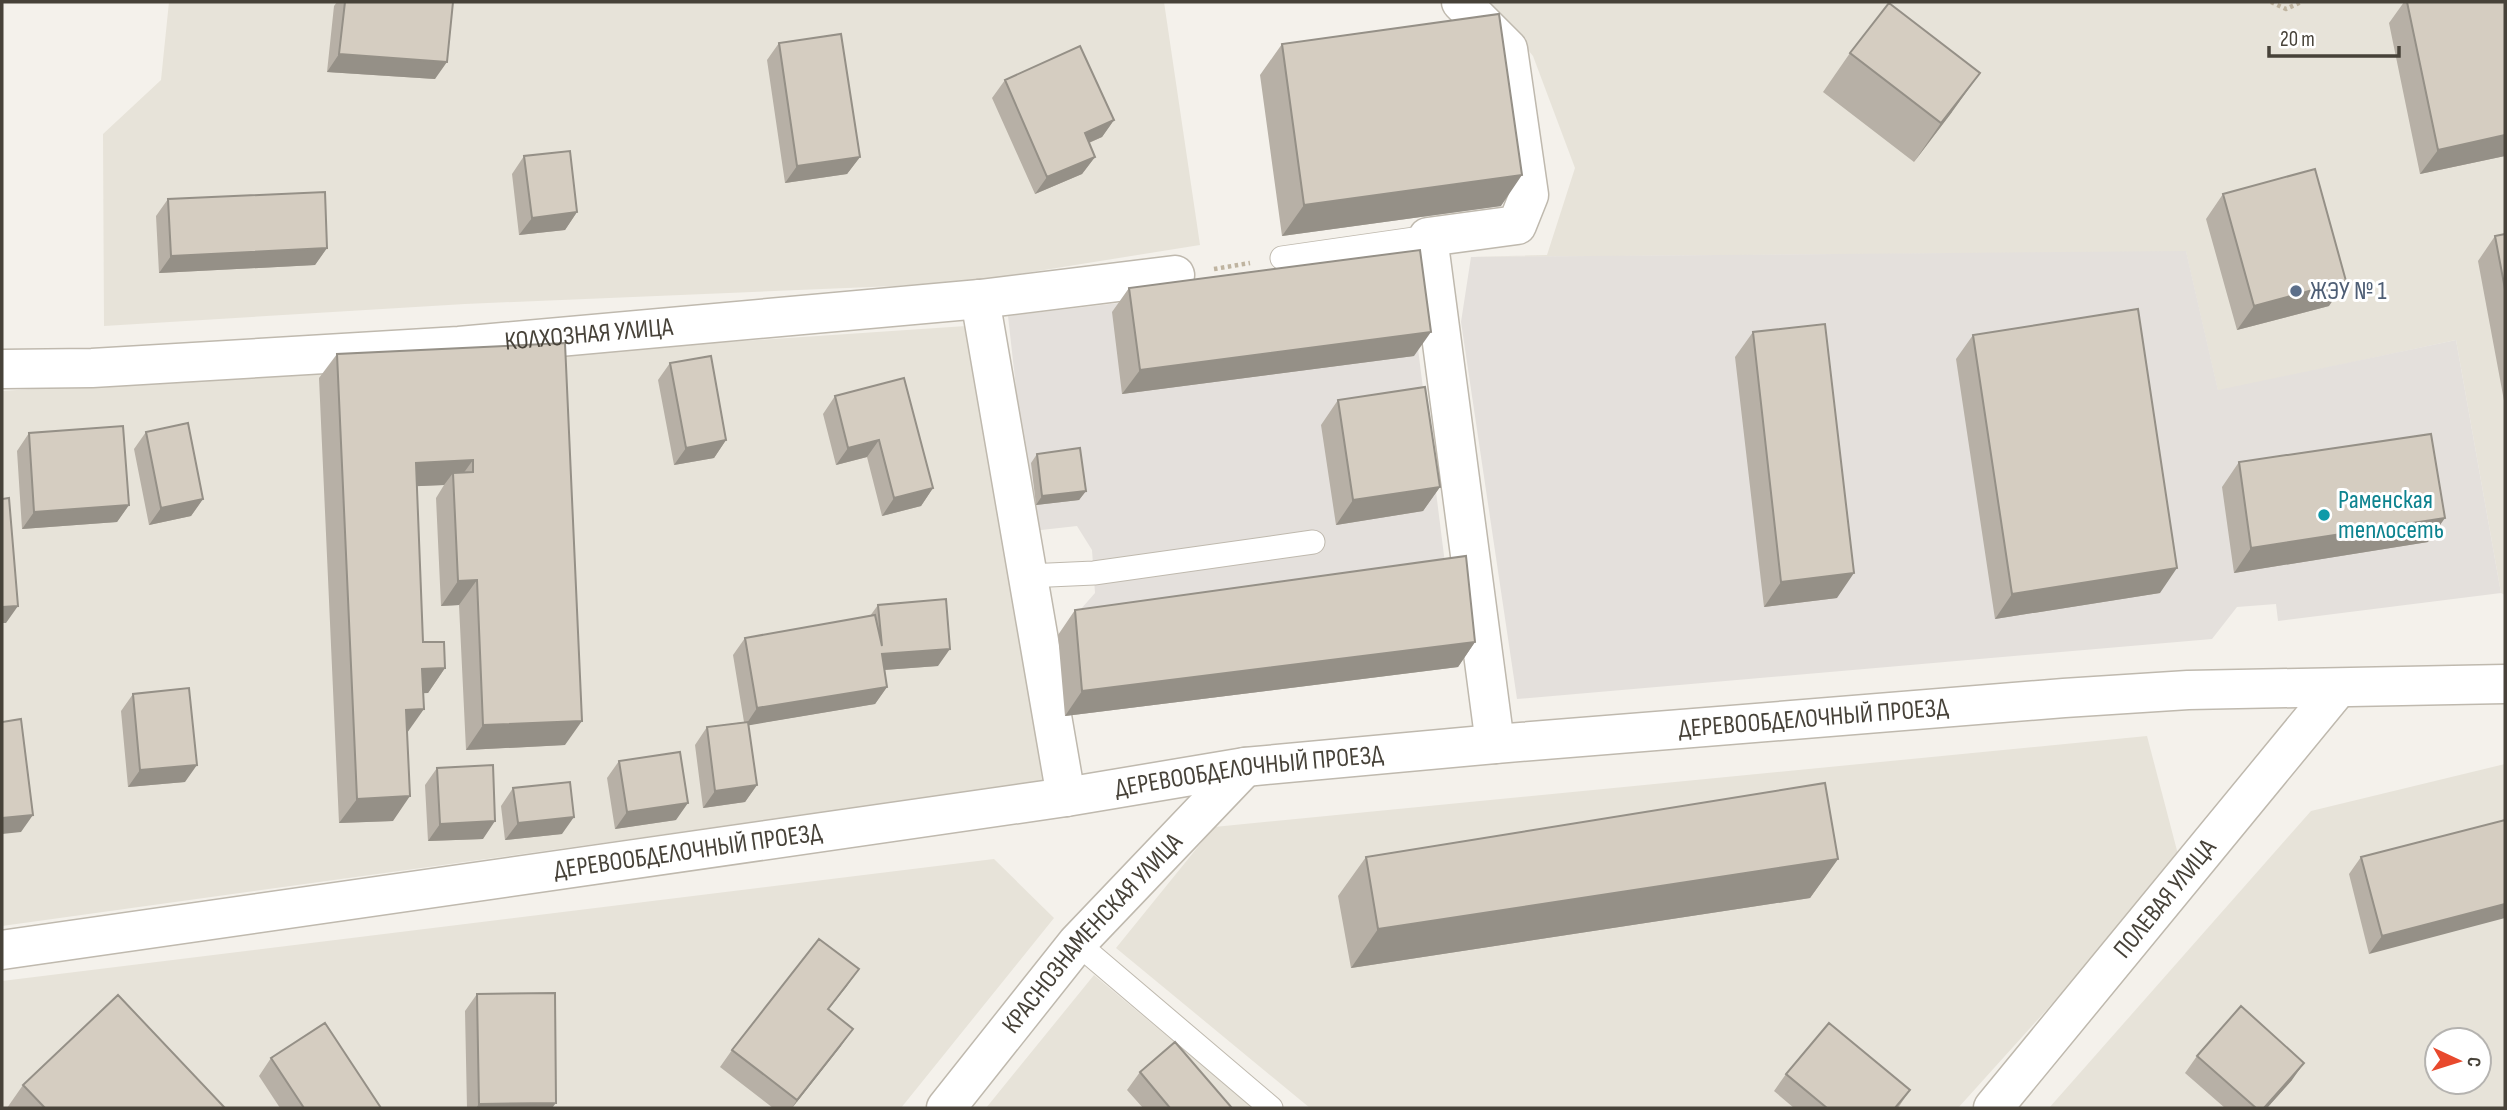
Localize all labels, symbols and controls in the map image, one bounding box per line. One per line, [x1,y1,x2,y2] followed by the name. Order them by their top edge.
[2269,14,2398,58] scale bar
[2280,27,2315,52] text: 20 m
[2310,276,2387,307] place label: ЖЭУ № 1
[2288,283,2304,299] marker: ЖЭУ № 1
[503,311,675,357] street label: КОЛХОЗНАЯ УЛИЦА
[2338,485,2444,546] place label: Раменская теплосеть
[2316,507,2332,523] marker: Раменская теплосеть
[1677,692,1950,745] street label: ДЕРЕВООБДЕЛОЧНЫЙ ПРОЕЗД
[1112,739,1385,804] street label: ДЕРЕВООБДЕЛОЧНЫЙ ПРОЕЗД
[552,817,825,886] street label: ДЕРЕВООБДЕЛОЧНЫЙ ПРОЕЗД
[996,826,1190,1040] street label: КРАСНОЗНАМЕНСКАЯ УЛИЦА
[2107,832,2224,964] street label: ПОЛЕВАЯ УЛИЦА
[2423,1026,2493,1096] north arrow
[2462,1056,2485,1068] text: С

